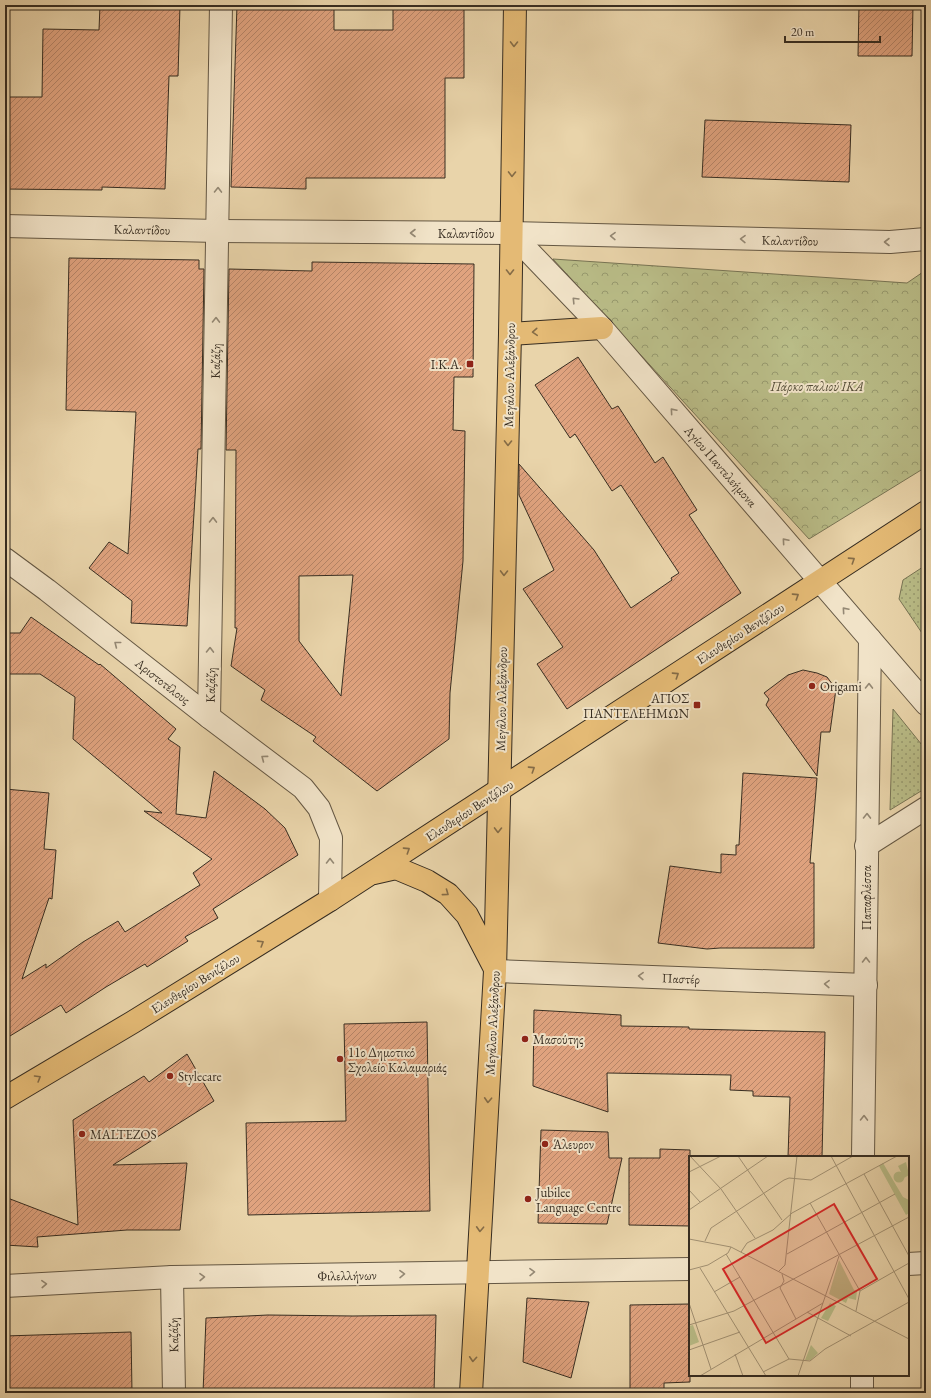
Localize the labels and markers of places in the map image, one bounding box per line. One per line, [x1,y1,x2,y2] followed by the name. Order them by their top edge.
[431,356,462,373] place label: Ι.Κ.Α.
[465,359,475,369] marker: Ι.Κ.Α.
[820,678,862,695] place label: Origami
[807,681,817,691] marker: Origami
[583,690,690,722] place label: ΑΓΙΟΣ ΠΑΝΤΕΛΕΗΜΩΝ
[692,700,702,710] marker: ΑΓΙΟΣ ΠΑΝΤΕΛΕΗΜΩΝ
[533,1031,584,1048] place label: Μασούτης
[520,1034,530,1044] marker: Μασούτης
[348,1044,447,1076] place label: 11ο Δημοτικό Σχολείο Καλαμαριάς
[335,1054,345,1064] marker: 11ο Δημοτικό Σχολείο Καλαμαριάς
[178,1068,222,1085] place label: Stylecare
[165,1071,175,1081] marker: Stylecare
[90,1126,157,1143] place label: MALTEZOS
[77,1129,87,1139] marker: MALTEZOS
[552,1136,594,1153] place label: Άλευρον
[540,1139,550,1149] marker: Άλευρον
[535,1184,621,1216] place label: Jubilee Language Centre
[523,1194,533,1204] marker: Jubilee Language Centre

